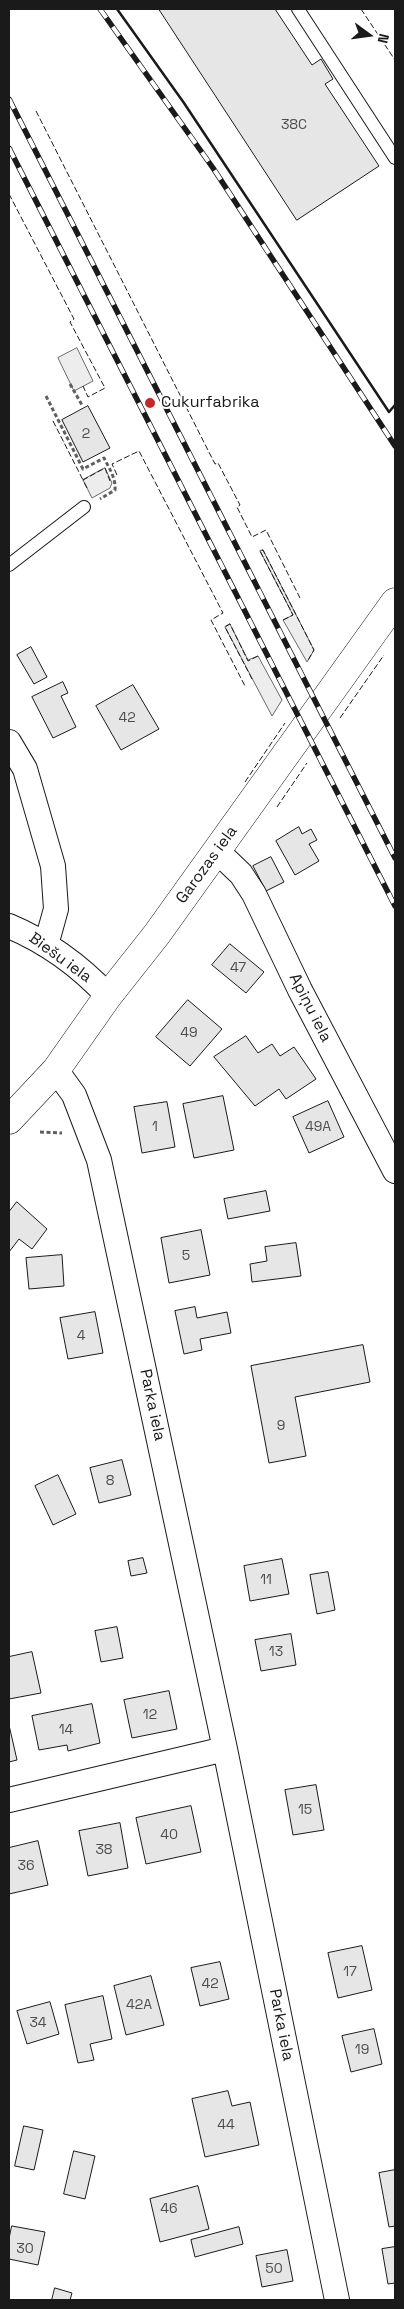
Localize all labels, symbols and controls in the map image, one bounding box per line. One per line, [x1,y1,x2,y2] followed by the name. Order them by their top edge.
[344,10,394,60] north arrow
[374,32,393,45] text: N
[281,117,307,133] house number: 38C
[161,393,259,413] place label: Cukurfabrika
[143,396,157,410] marker: Cukurfabrika
[82,426,90,442] house number: 2
[118,710,136,726] house number: 42
[172,822,242,908] street label: Garozas iela
[25,929,95,987] street label: Biešu iela
[230,960,246,976] house number: 47
[285,970,335,1046] street label: Apiņu iela
[180,1025,198,1041] house number: 49
[152,1119,158,1135] house number: 1
[305,1119,331,1135] house number: 49A
[182,1248,190,1264] house number: 5
[77,1328,85,1344] house number: 4
[135,1367,169,1443] street label: Parka iela
[277,1418,285,1434] house number: 9
[106,1473,114,1489] house number: 8
[260,1572,272,1588] house number: 11
[269,1644,283,1660] house number: 13
[143,1707,157,1723] house number: 12
[59,1722,73,1738] house number: 14
[298,1802,312,1818] house number: 15
[160,1827,178,1843] house number: 40
[95,1842,113,1858] house number: 38
[17,1858,35,1874] house number: 36
[343,1964,357,1980] house number: 17
[201,1976,219,1992] house number: 42
[265,1987,297,2063] street label: Parka iela
[126,1997,152,2013] house number: 42A
[29,2015,47,2031] house number: 34
[355,2042,369,2058] house number: 19
[217,2117,235,2133] house number: 44
[160,2201,178,2217] house number: 46
[16,2241,34,2257] house number: 30
[265,2261,283,2277] house number: 50

